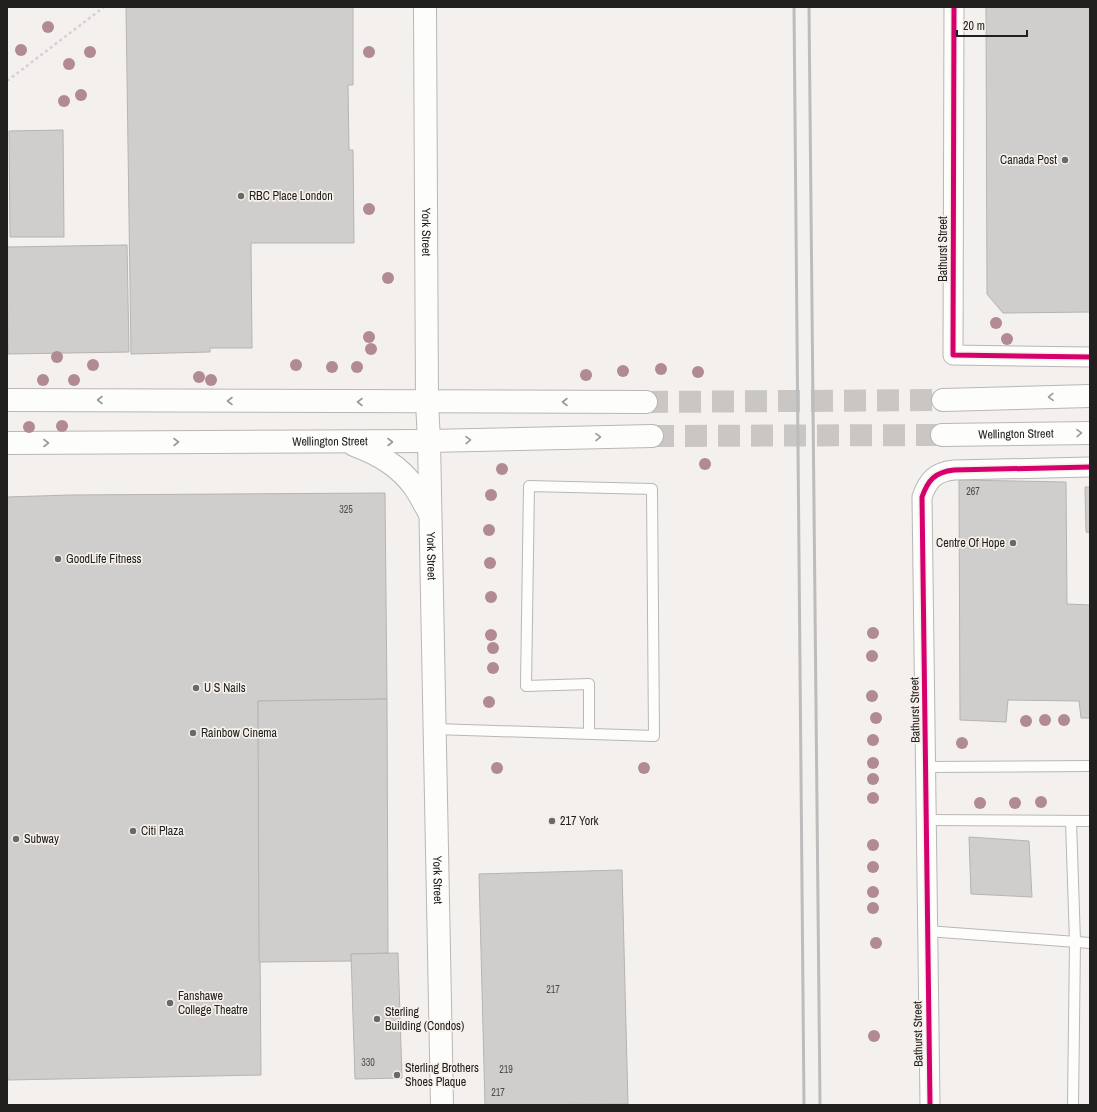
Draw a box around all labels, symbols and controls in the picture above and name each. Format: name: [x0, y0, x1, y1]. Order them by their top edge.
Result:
scale bar: [957, 12, 1027, 38]
text: 20 m: [963, 18, 985, 34]
place label: Canada Post: [1000, 152, 1057, 168]
marker: Canada Post: [1060, 155, 1070, 165]
place label: RBC Place London: [249, 188, 333, 204]
marker: RBC Place London: [236, 191, 246, 201]
street label: York Street: [418, 208, 434, 257]
street label: Bathurst Street: [935, 216, 951, 282]
one-way arrow: [1048, 393, 1054, 401]
one-way arrow: [97, 396, 103, 404]
one-way arrow: [227, 397, 233, 405]
one-way arrow: [357, 398, 363, 406]
one-way arrow: [562, 398, 568, 406]
street label: Wellington Street: [978, 425, 1054, 443]
one-way arrow: [1076, 429, 1082, 437]
street label: Wellington Street: [292, 433, 368, 450]
one-way arrow: [595, 433, 601, 441]
one-way arrow: [465, 436, 471, 444]
one-way arrow: [387, 437, 393, 446]
one-way arrow: [173, 438, 179, 446]
one-way arrow: [43, 439, 49, 447]
house number: 267: [966, 485, 980, 498]
house number: 325: [339, 503, 353, 516]
street label: York Street: [423, 531, 440, 581]
place label: Centre Of Hope: [936, 535, 1005, 551]
marker: Centre Of Hope: [1008, 538, 1018, 548]
place label: GoodLife Fitness: [66, 551, 142, 567]
marker: GoodLife Fitness: [53, 554, 63, 564]
street label: Bathurst Street: [906, 677, 924, 743]
place label: U S Nails: [204, 680, 246, 696]
marker: U S Nails: [191, 683, 201, 693]
place label: Rainbow Cinema: [201, 725, 278, 741]
marker: Rainbow Cinema: [188, 728, 198, 738]
place label: 217 York: [560, 813, 599, 829]
marker: 217 York: [547, 816, 557, 826]
place label: Citi Plaza: [141, 823, 184, 839]
marker: Citi Plaza: [128, 826, 138, 836]
place label: Subway: [24, 831, 59, 847]
marker: Subway: [11, 834, 21, 844]
street label: York Street: [429, 855, 446, 905]
house number: 217: [546, 983, 560, 996]
place label: Fanshawe College Theatre: [178, 988, 248, 1018]
marker: Fanshawe College Theatre: [165, 998, 175, 1008]
street label: Bathurst Street: [909, 1001, 927, 1067]
place label: Sterling Building (Condos): [385, 1004, 464, 1034]
marker: Sterling Building (Condos): [372, 1014, 382, 1024]
house number: 330: [361, 1056, 375, 1069]
place label: Sterling Brothers Shoes Plaque: [405, 1060, 479, 1090]
house number: 219: [499, 1063, 513, 1076]
marker: Sterling Brothers Shoes Plaque: [392, 1070, 402, 1080]
house number: 217: [491, 1086, 505, 1099]

